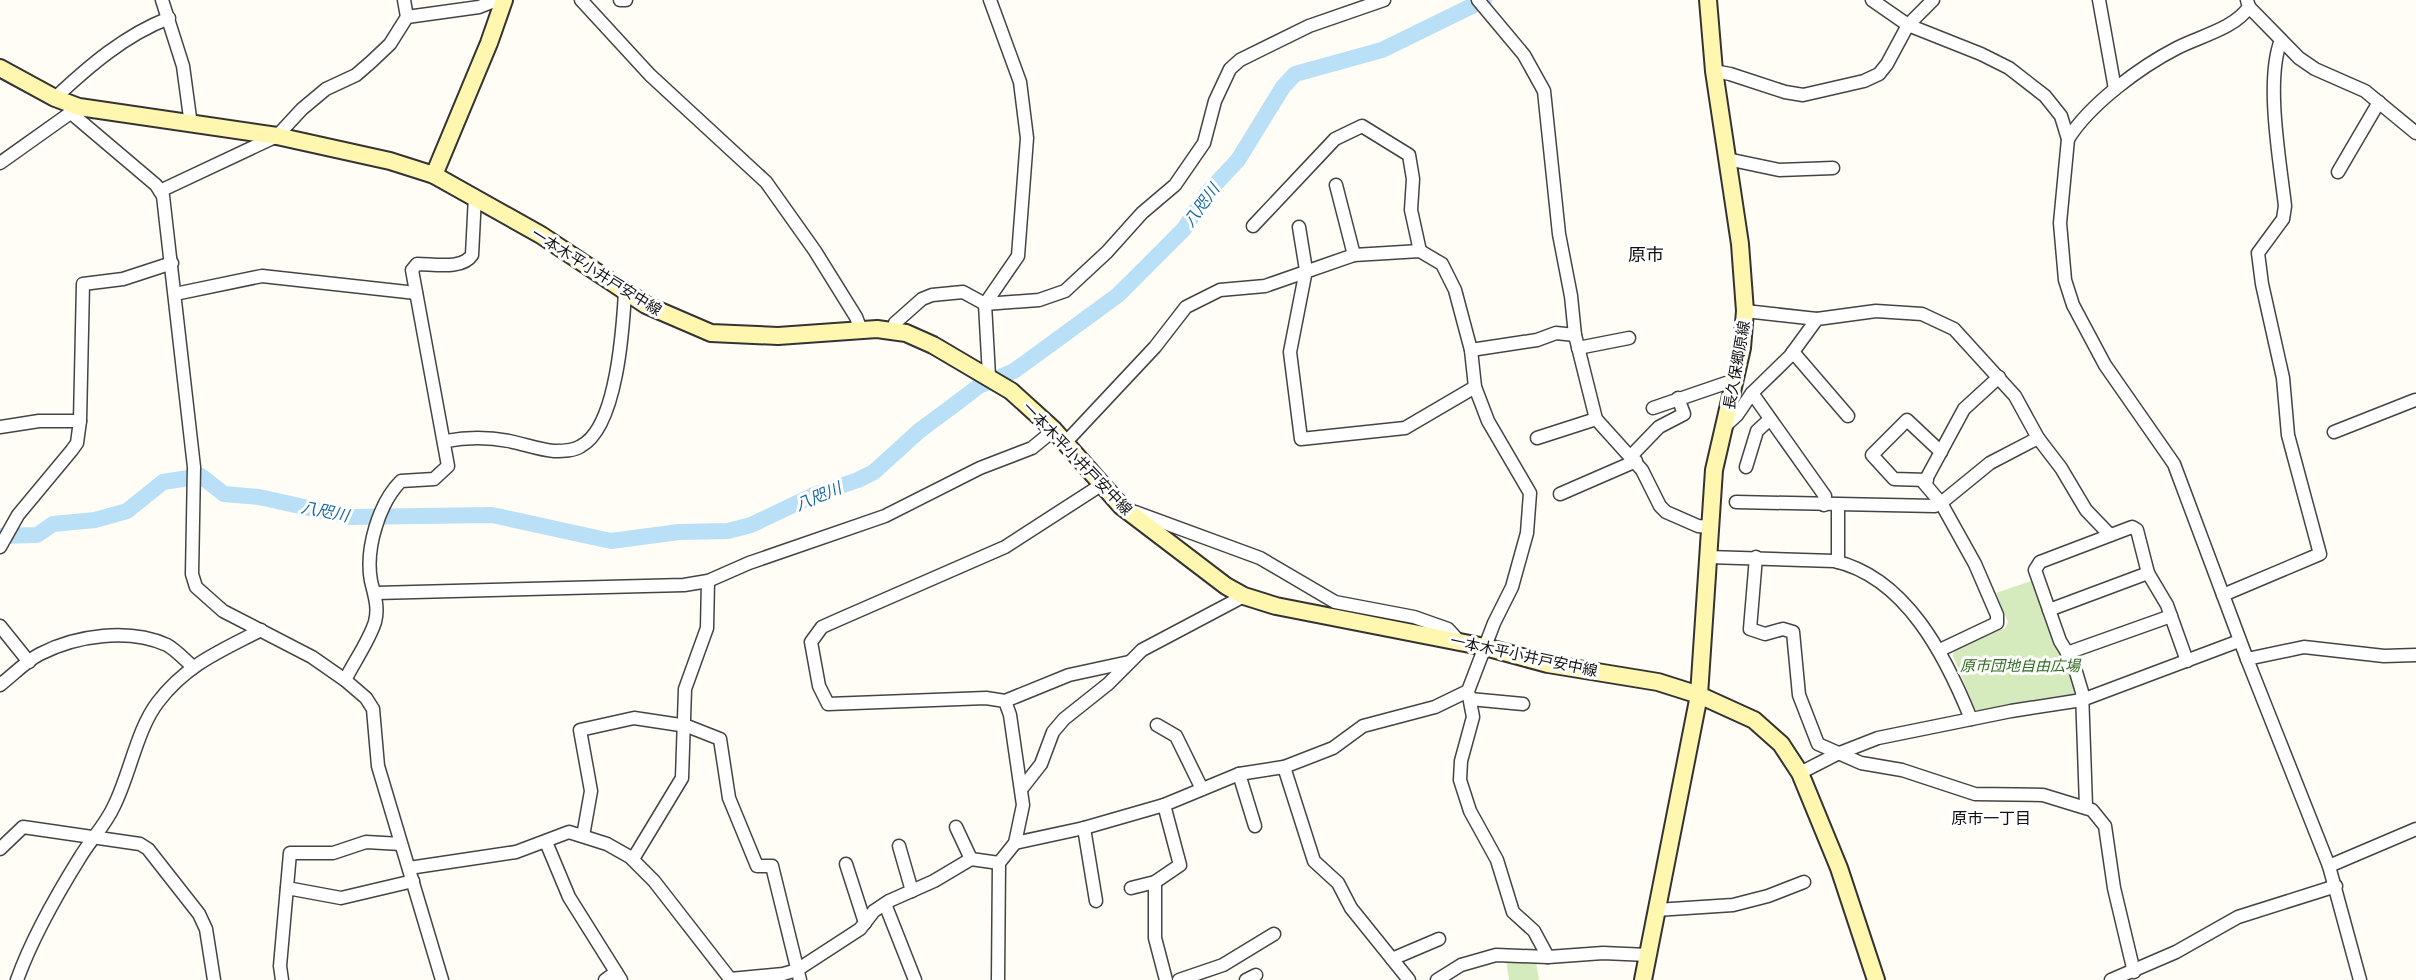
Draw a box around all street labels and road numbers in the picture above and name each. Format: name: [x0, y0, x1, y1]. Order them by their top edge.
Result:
street label: 一本木平小井戸安中線: [528, 223, 666, 319]
street label: 長久保郷原線: [1718, 319, 1754, 411]
street label: 一本木平小井戸安中線: [1019, 397, 1137, 519]
street label: 一本木平小井戸安中線: [1449, 630, 1599, 680]

